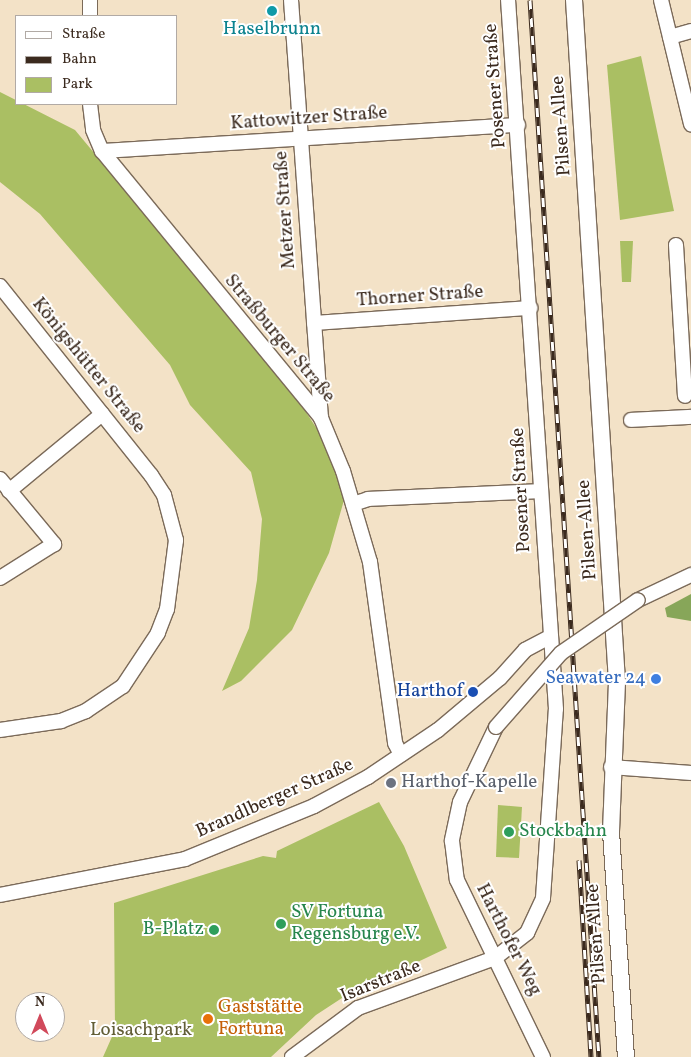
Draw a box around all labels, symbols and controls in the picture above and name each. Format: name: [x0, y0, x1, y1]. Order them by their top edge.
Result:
marker: Haselbrunn: [266, 5, 278, 17]
legend: [15, 15, 178, 105]
place label: Haselbrunn: [223, 19, 321, 41]
street label: Posener Straße: [480, 23, 512, 149]
text: Straße: [62, 24, 105, 45]
text: Bahn: [62, 49, 97, 70]
text: Park: [62, 74, 93, 95]
street label: Pilsen-Allee: [547, 75, 577, 177]
street label: Kattowitzer Straße: [230, 102, 388, 136]
street label: Metzer Straße: [271, 150, 301, 270]
street label: Straßburger Straße: [219, 270, 339, 408]
street label: Thorner Straße: [356, 281, 484, 313]
street label: Königshütter Straße: [26, 294, 150, 438]
street label: Posener Straße: [507, 427, 537, 553]
street label: Pilsen-Allee: [573, 479, 603, 581]
place label: Seawater 24: [546, 668, 646, 690]
marker: Seawater 24: [650, 673, 662, 685]
place label: Harthof: [397, 681, 463, 703]
marker: Harthof: [467, 686, 479, 698]
street label: Brandlberger Straße: [193, 754, 357, 844]
place label: Harthof-Kapelle: [401, 772, 537, 794]
marker: Harthof-Kapelle: [385, 777, 397, 789]
place label: Stockbahn: [519, 821, 607, 843]
marker: Stockbahn: [503, 826, 515, 838]
street label: Harthofer Weg: [470, 880, 546, 1000]
street label: Pilsen-Allee: [582, 883, 612, 985]
place label: SV Fortuna Regensburg e.V.: [291, 902, 420, 946]
marker: SV Fortuna Regensburg e.V.: [275, 918, 287, 930]
place label: B-Platz: [143, 919, 204, 941]
marker: B-Platz: [208, 924, 220, 936]
street label: Isarstraße: [337, 956, 425, 1008]
north arrow: [15, 992, 65, 1042]
text: N: [35, 993, 45, 1012]
place label: Gaststätte Fortuna: [218, 997, 302, 1041]
marker: Gaststätte Fortuna: [202, 1013, 214, 1025]
park label: Loisachpark: [90, 1020, 192, 1042]

